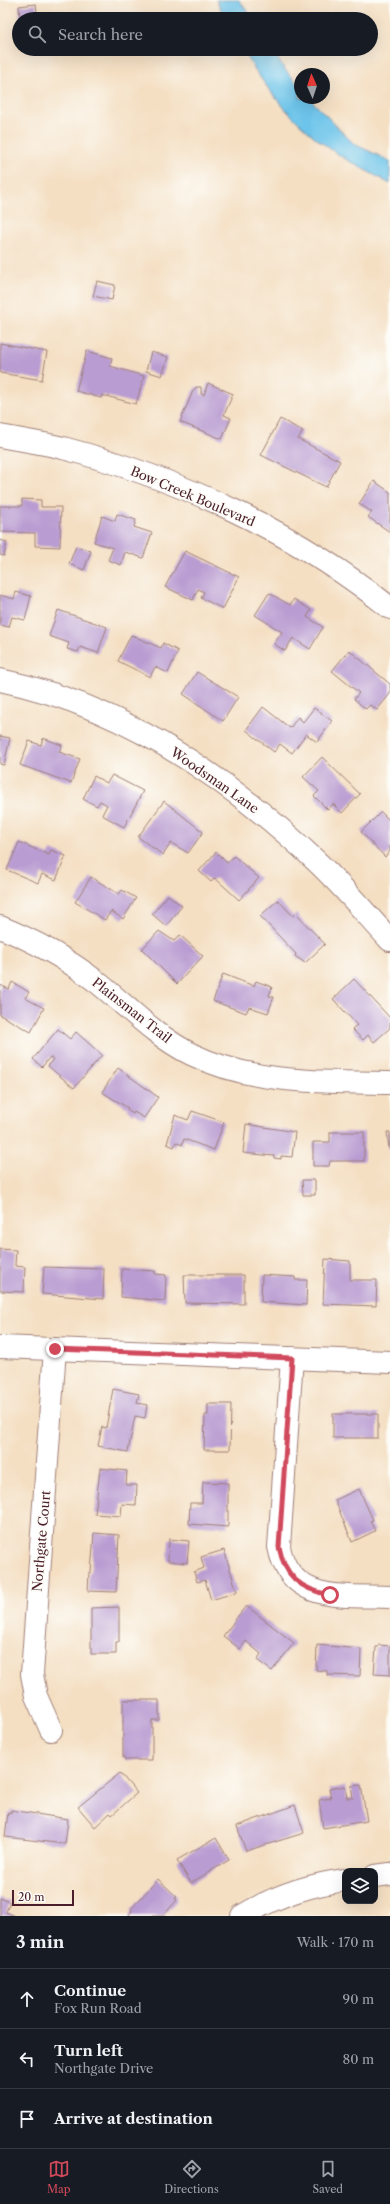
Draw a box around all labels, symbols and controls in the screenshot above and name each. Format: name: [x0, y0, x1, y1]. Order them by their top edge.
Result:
search box: [12, 12, 378, 56]
icon: search: [26, 23, 48, 45]
text: Search here: [58, 25, 143, 44]
north arrow: [294, 68, 330, 104]
street label: Bow Creek Boulevard: [128, 462, 258, 530]
street label: Woodsman Lane: [167, 743, 262, 816]
street label: Plainsman Trail: [89, 974, 175, 1046]
route end: [46, 1340, 64, 1358]
street label: Northgate Court: [29, 1489, 53, 1592]
route start: [321, 1586, 339, 1604]
map controls: [342, 1868, 378, 1904]
button: layers: [342, 1868, 378, 1904]
scale bar: [12, 1888, 74, 1907]
text: 20 m: [18, 1890, 44, 1904]
text: 3 min: [16, 1932, 65, 1952]
text: Walk · 170 m: [297, 1934, 374, 1950]
text: Continue: [54, 1981, 126, 2000]
icon: ahead: [16, 1988, 38, 2010]
text: 90 m: [343, 1991, 374, 2007]
text: Fox Run Road: [54, 2000, 142, 2016]
text: Turn left: [54, 2041, 123, 2060]
icon: left: [16, 2048, 38, 2070]
text: 80 m: [342, 2051, 374, 2067]
text: Northgate Drive: [54, 2060, 153, 2076]
icon: arrive: [16, 2108, 38, 2130]
text: Arrive at destination: [54, 2109, 213, 2128]
tab: Map: [47, 2158, 71, 2196]
tab: Directions: [164, 2158, 219, 2196]
tab: Saved: [313, 2158, 343, 2196]

